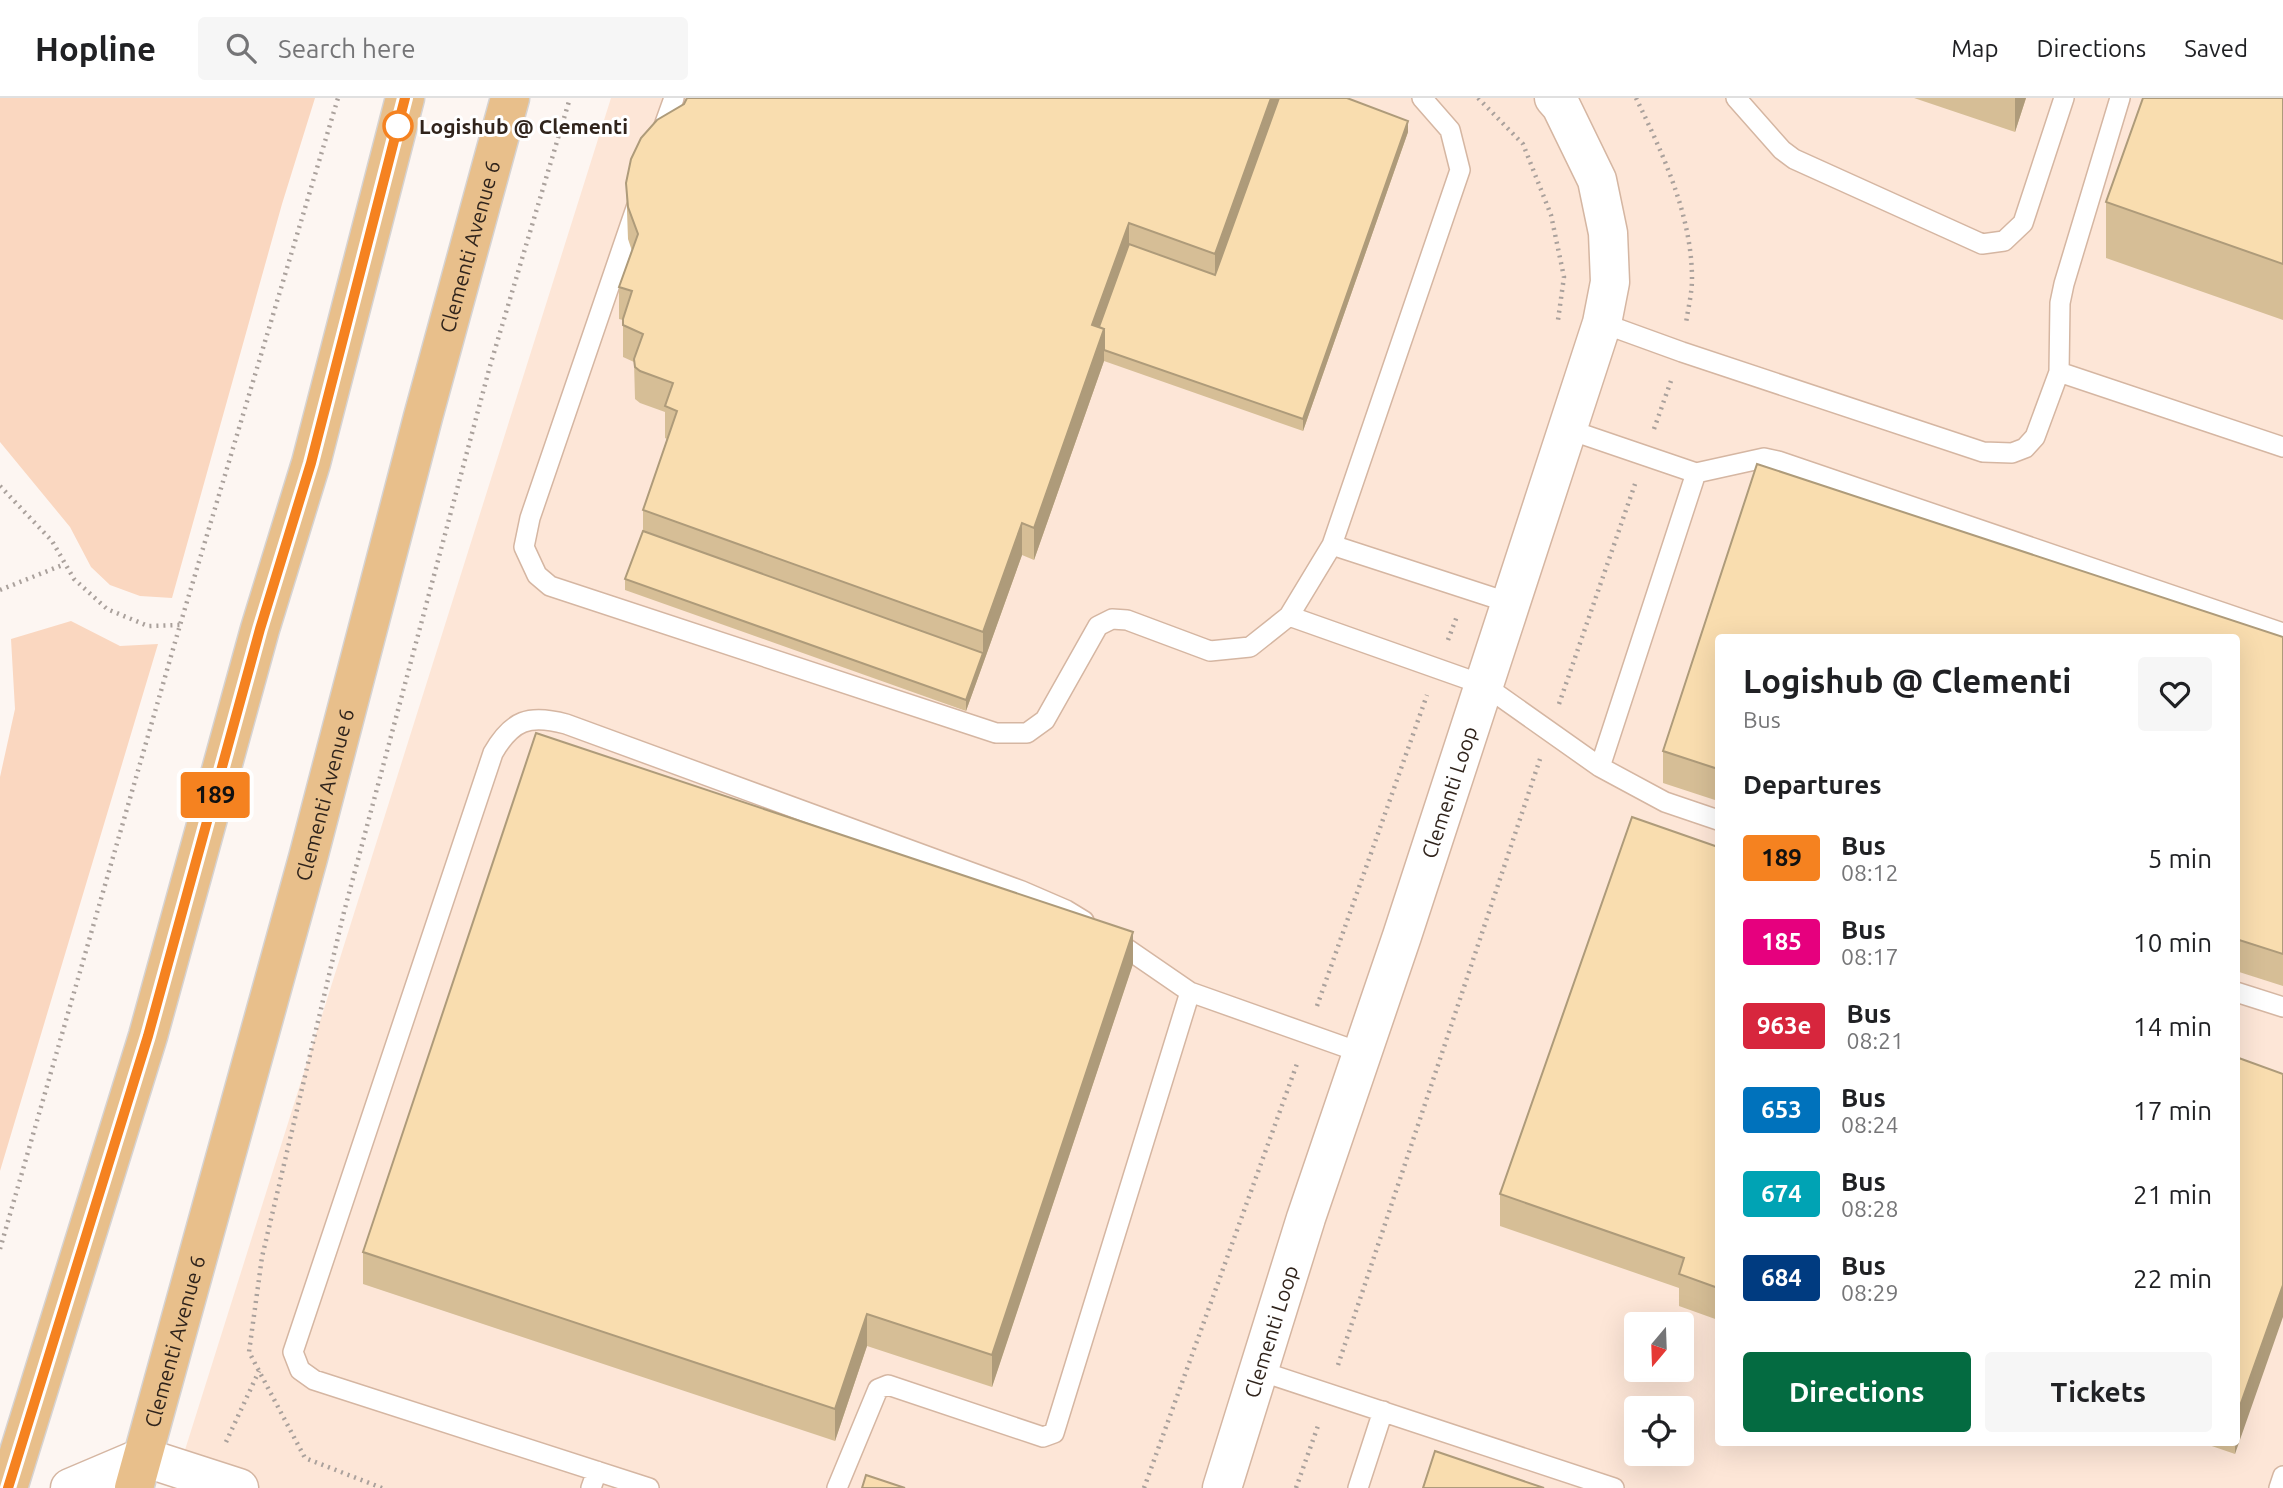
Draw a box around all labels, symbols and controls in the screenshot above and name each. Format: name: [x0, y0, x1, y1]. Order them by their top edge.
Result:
search box: [198, 17, 688, 80]
icon: search: [222, 29, 260, 67]
text: Hopline: [35, 30, 156, 67]
text: Search here: [278, 34, 415, 63]
text: Map: [1951, 35, 1998, 62]
text: Directions: [2036, 35, 2146, 62]
text: Saved: [2184, 35, 2248, 62]
marker: Logishub @ Clementi: [383, 111, 413, 141]
place label: Logishub @ Clementi: [419, 114, 628, 138]
street label: Clementi Avenue 6: [435, 158, 504, 335]
button: heart: [2138, 657, 2212, 731]
text: Logishub @ Clementi: [1743, 662, 2071, 699]
street label: Clementi Avenue 6: [290, 706, 358, 884]
text: Bus: [1743, 707, 1781, 732]
street label: Clementi Loop: [1416, 723, 1482, 861]
text: Departures: [1743, 770, 1881, 799]
line badge: 189: [175, 772, 255, 818]
text: 189: [195, 781, 235, 808]
text: Bus: [1841, 831, 1886, 860]
text: 189: [1761, 844, 1802, 871]
text: 5 min: [2148, 844, 2212, 873]
text: 08:12: [1841, 860, 1899, 885]
text: Bus: [1841, 915, 1886, 944]
text: 185: [1761, 928, 1802, 955]
text: 10 min: [2133, 928, 2212, 957]
text: 08:17: [1841, 944, 1899, 969]
text: Bus: [1846, 999, 1891, 1028]
text: 963e: [1757, 1012, 1811, 1039]
text: 14 min: [2133, 1012, 2212, 1041]
text: 08:21: [1846, 1028, 1904, 1053]
text: Bus: [1841, 1083, 1886, 1112]
text: 653: [1761, 1096, 1802, 1123]
text: 17 min: [2133, 1096, 2212, 1125]
text: 08:24: [1841, 1112, 1899, 1137]
text: Bus: [1841, 1167, 1886, 1196]
text: 674: [1761, 1180, 1802, 1207]
text: 21 min: [2133, 1180, 2212, 1209]
text: 08:28: [1841, 1196, 1899, 1221]
text: Bus: [1841, 1251, 1886, 1280]
street label: Clementi Avenue 6: [139, 1253, 210, 1430]
street label: Clementi Loop: [1239, 1262, 1303, 1401]
text: 684: [1761, 1264, 1802, 1291]
text: 22 min: [2133, 1264, 2212, 1293]
text: 08:29: [1841, 1280, 1899, 1305]
north arrow: [1624, 1312, 1694, 1382]
map controls: [1624, 1312, 1694, 1466]
button: Directions: [1743, 1352, 1971, 1432]
button: Tickets: [1985, 1352, 2212, 1432]
button: locate: [1624, 1396, 1694, 1466]

